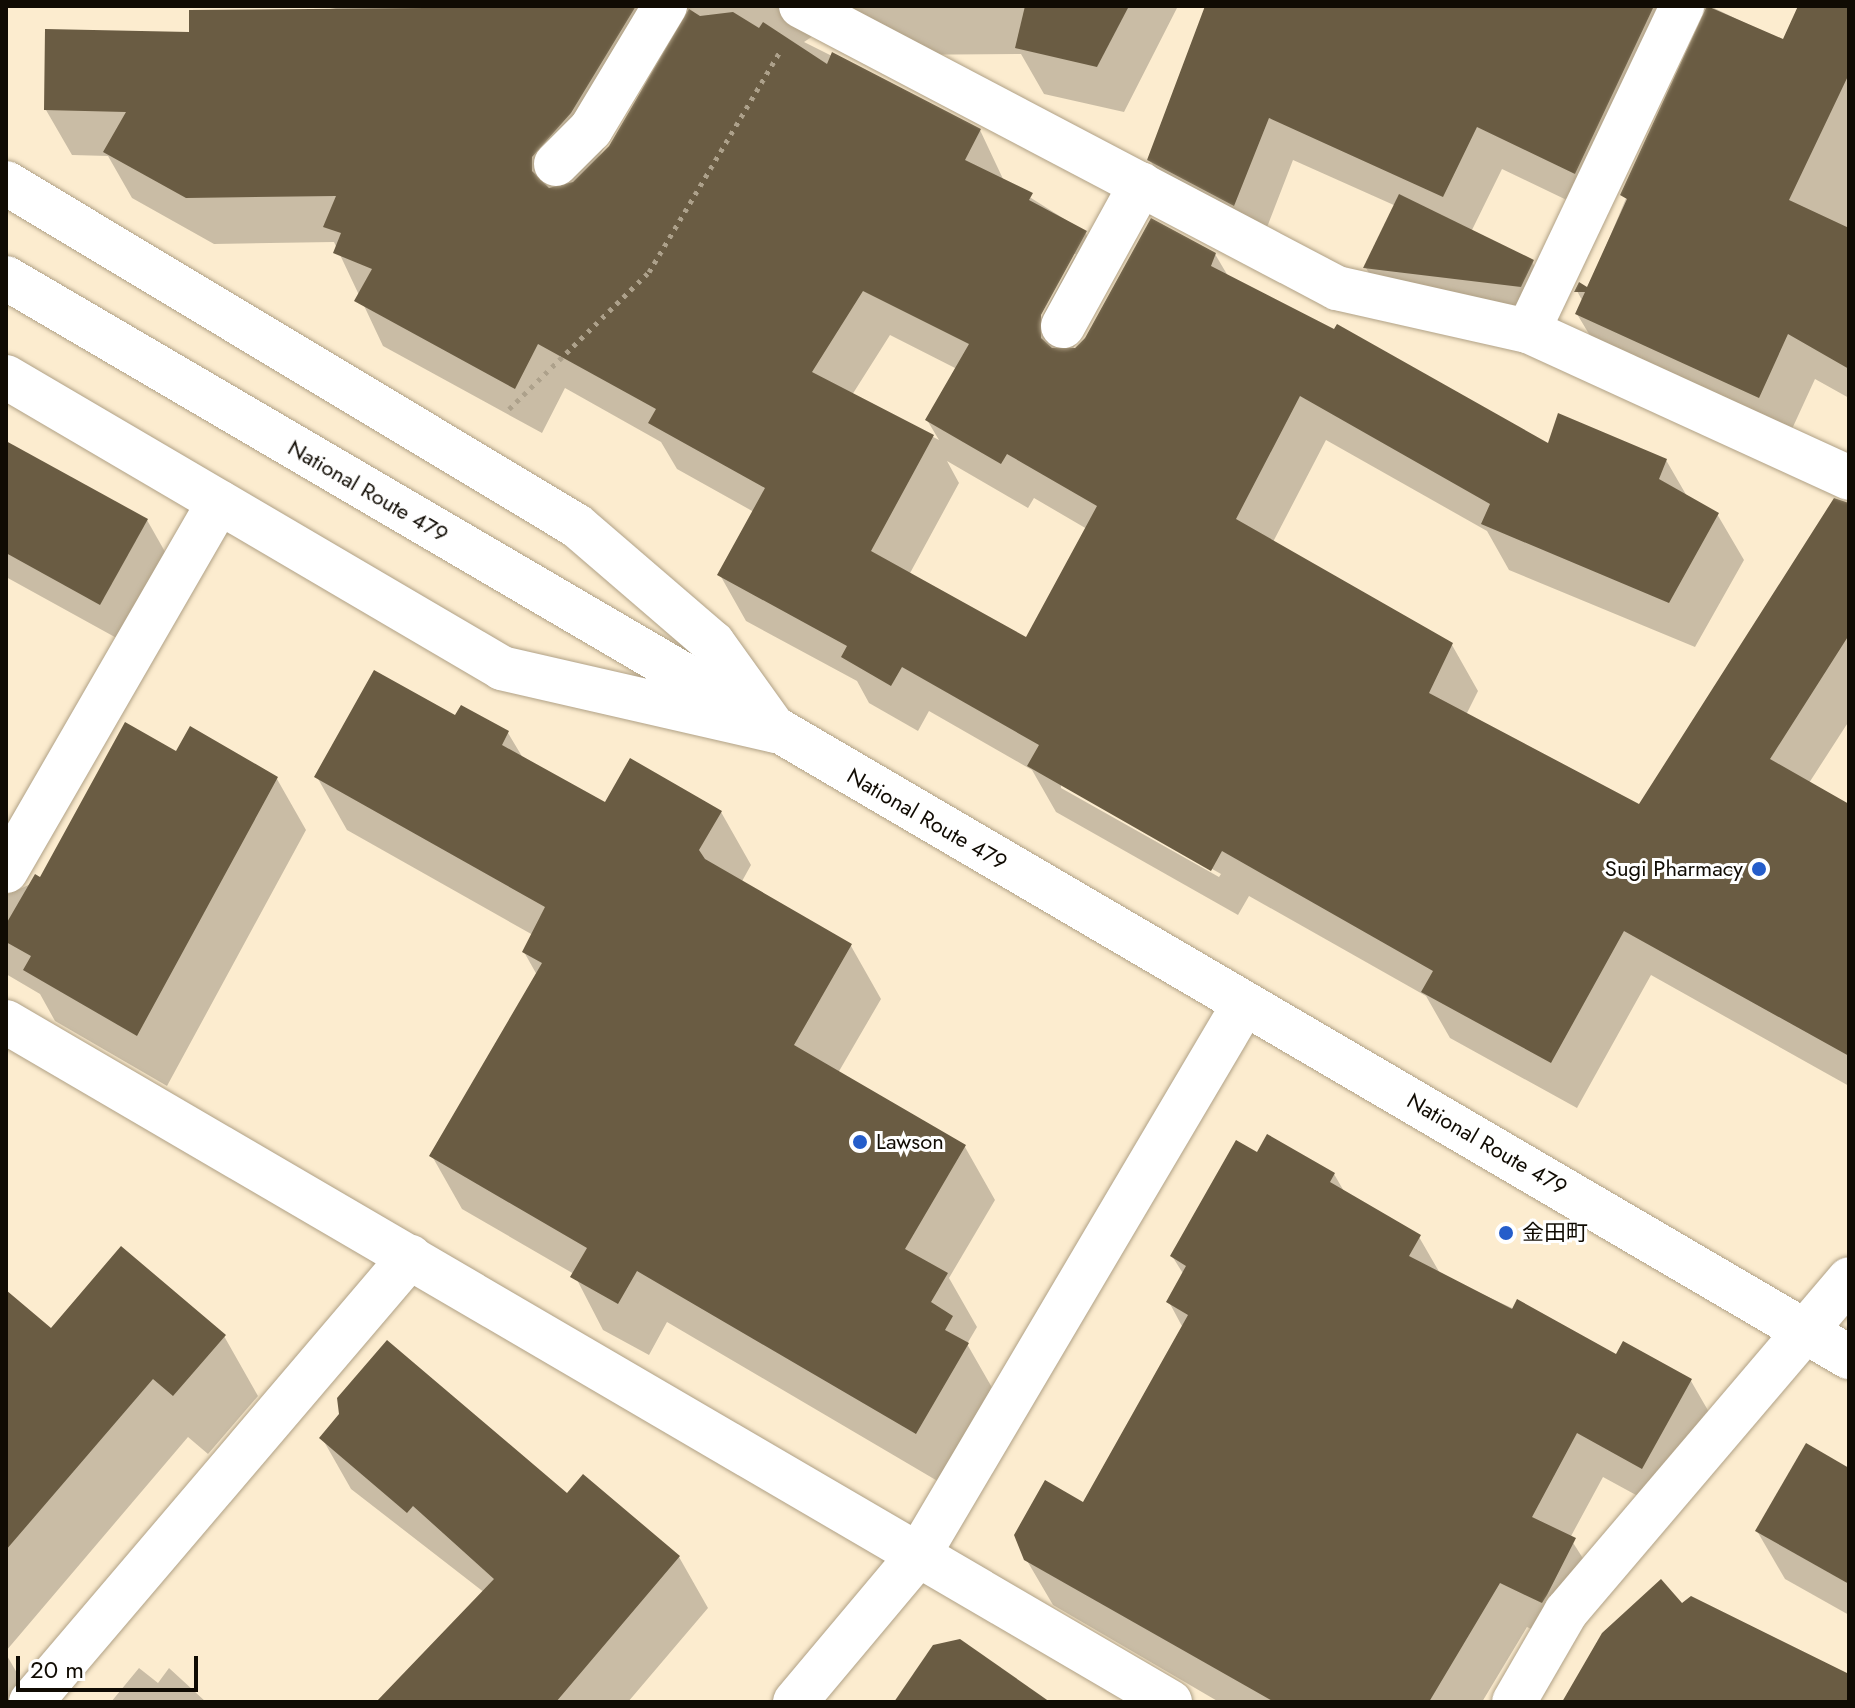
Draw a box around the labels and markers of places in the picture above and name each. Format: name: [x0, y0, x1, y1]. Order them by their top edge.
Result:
place label: Sugi Pharmacy: [1605, 856, 1743, 882]
marker: Sugi Pharmacy: [1750, 860, 1768, 878]
place label: Lawson: [876, 1129, 944, 1155]
marker: Lawson: [851, 1133, 869, 1151]
place label: 金田町: [1522, 1220, 1588, 1246]
marker: 金田町: [1497, 1224, 1515, 1242]

